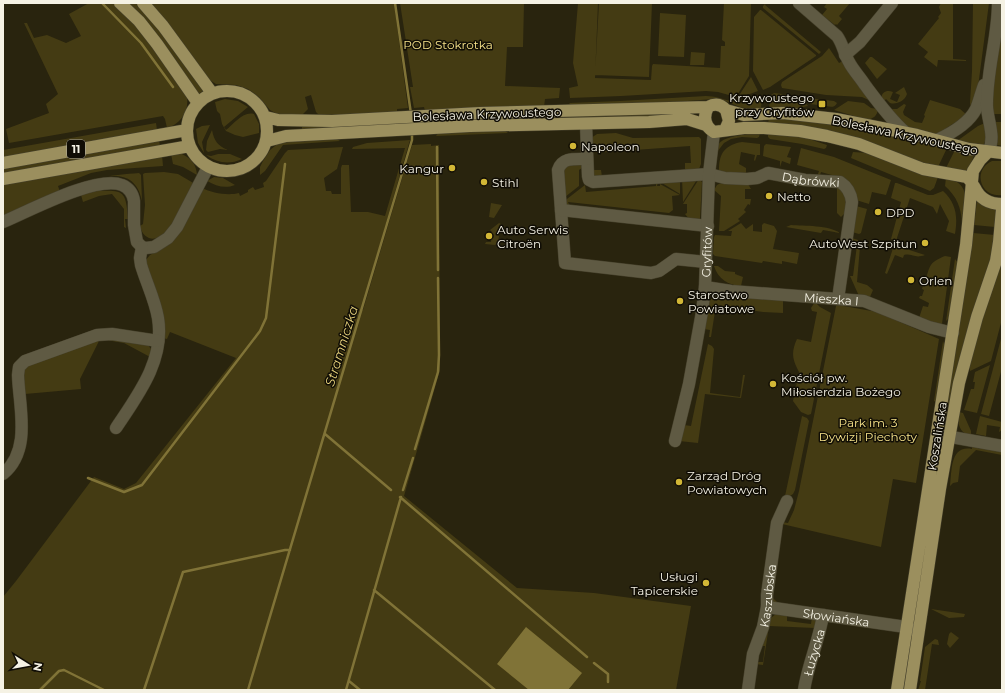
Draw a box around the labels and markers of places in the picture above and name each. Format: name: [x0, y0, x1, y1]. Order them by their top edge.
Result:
place label: Krzywoustego przy Gryfitów: [729, 90, 814, 119]
marker: Krzywoustego przy Gryfitów: [817, 99, 827, 109]
place label: Napoleon: [581, 139, 640, 154]
marker: Napoleon: [568, 141, 578, 151]
place label: Kangur: [399, 161, 444, 176]
marker: Kangur: [447, 163, 457, 173]
place label: Stihl: [492, 175, 519, 190]
marker: Stihl: [479, 177, 489, 187]
place label: Netto: [777, 189, 811, 204]
marker: Netto: [764, 191, 774, 201]
place label: DPD: [886, 205, 914, 220]
marker: DPD: [873, 207, 883, 217]
place label: Auto Serwis Citroën: [497, 222, 568, 251]
marker: Auto Serwis Citroën: [484, 231, 494, 241]
place label: AutoWest Szpitun: [809, 236, 917, 251]
marker: AutoWest Szpitun: [920, 238, 930, 248]
place label: Orlen: [919, 273, 952, 288]
marker: Orlen: [906, 275, 916, 285]
place label: Starostwo Powiatowe: [688, 287, 754, 316]
marker: Starostwo Powiatowe: [675, 296, 685, 306]
place label: Kościół pw. Miłosierdzia Bożego: [781, 370, 901, 399]
marker: Kościół pw. Miłosierdzia Bożego: [768, 379, 778, 389]
place label: Zarząd Dróg Powiatowych: [687, 468, 767, 497]
marker: Zarząd Dróg Powiatowych: [674, 477, 684, 487]
place label: Usługi Tapicerskie: [631, 569, 698, 598]
marker: Usługi Tapicerskie: [701, 578, 711, 588]

